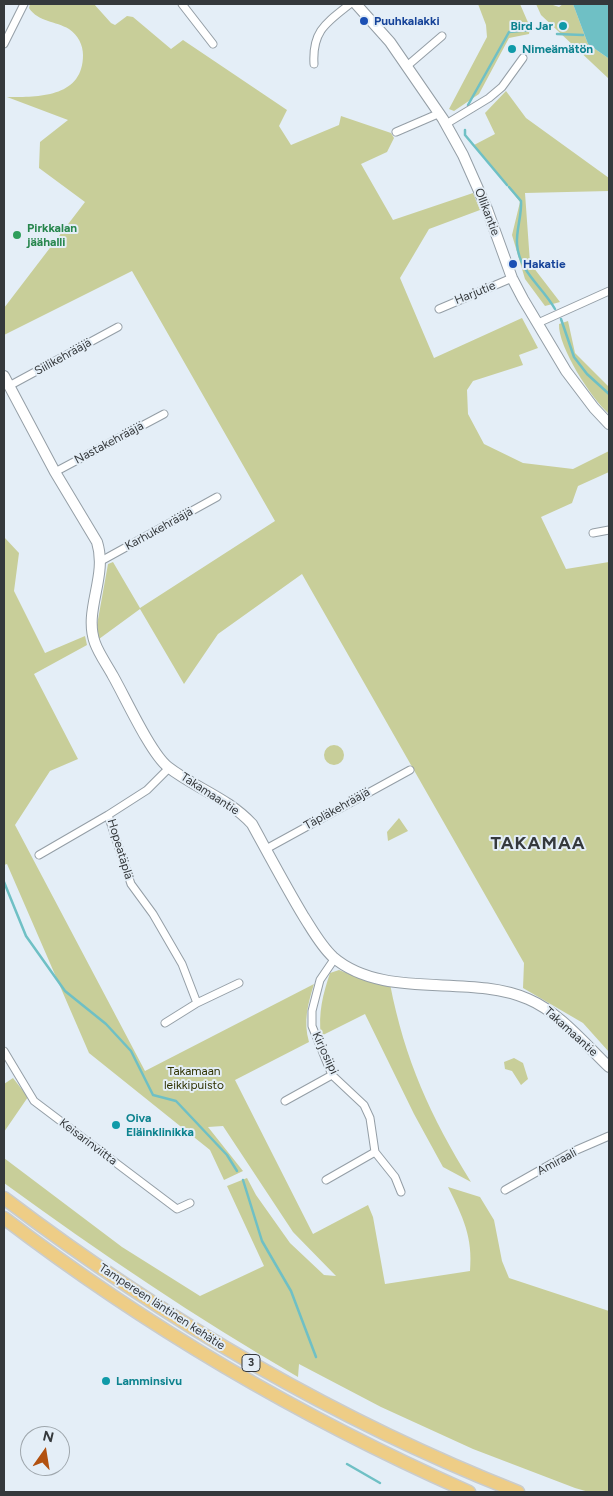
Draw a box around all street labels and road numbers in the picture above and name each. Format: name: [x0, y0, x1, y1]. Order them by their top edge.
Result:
street label: Ollikantie: [471, 186, 503, 238]
street label: Harjutie: [452, 278, 498, 308]
street label: Siilikehrääjä: [32, 335, 94, 379]
street label: Nastakehrääjä: [72, 419, 146, 467]
street label: Karhukehrääjä: [123, 504, 195, 554]
street label: Takamaantie: [178, 770, 242, 818]
street label: Täpläkehrääjä: [302, 785, 372, 833]
street label: Hopeatäplä: [104, 817, 136, 881]
street label: Takamaantie: [541, 1004, 601, 1060]
street label: Kirjosiipi: [309, 1029, 341, 1077]
street label: Keisarinviitta: [56, 1116, 120, 1168]
street label: Amiraali: [535, 1146, 579, 1178]
street label: Tampereen läntinen kehätie: [96, 1261, 228, 1353]
road number: 3: [242, 1355, 260, 1372]

